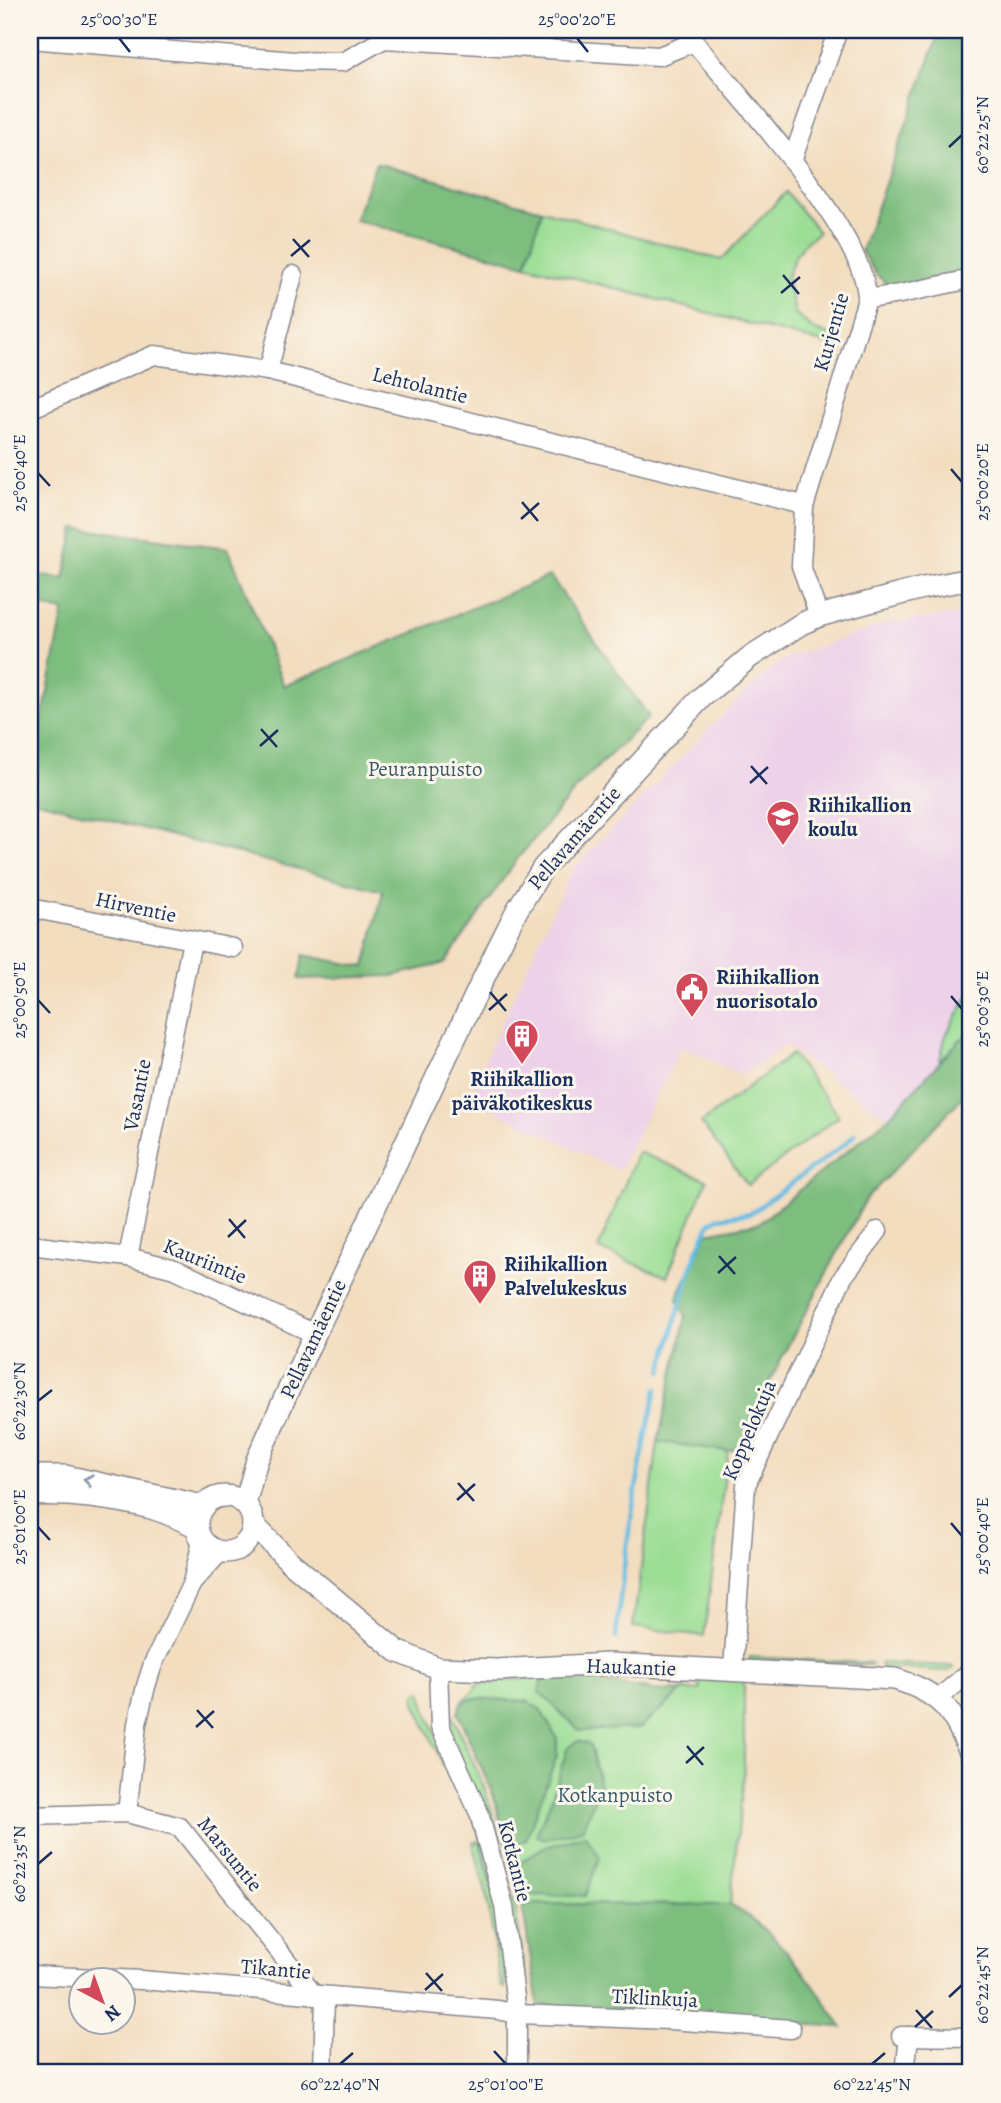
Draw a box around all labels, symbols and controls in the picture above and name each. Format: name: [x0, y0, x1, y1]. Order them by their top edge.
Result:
text: 25°00'30"E: [80, 7, 158, 31]
text: 25°00'20"E: [538, 7, 616, 31]
text: 60°22'25"N: [970, 96, 994, 174]
street label: Kurjentie: [806, 289, 856, 375]
street label: Lehtolantie: [369, 360, 471, 410]
text: 25°00'40"E: [7, 434, 31, 512]
text: 25°00'20"E: [970, 443, 994, 521]
park label: Peuranpuisto: [368, 755, 482, 783]
street label: Pellavamäentie: [521, 780, 627, 896]
place label: Riihikallion koulu: [808, 791, 912, 843]
school or university icon: Riihikallion koulu: [764, 798, 802, 847]
street label: Hirventie: [93, 885, 179, 929]
text: 25°00'50"E: [7, 961, 31, 1039]
place label: Riihikallion nuorisotalo: [716, 963, 820, 1015]
public building icon: Riihikallion nuorisotalo: [673, 970, 711, 1019]
text: 25°00'30"E: [970, 970, 994, 1048]
building icon: Riihikallion päiväkotikeskus: [503, 1017, 541, 1066]
street label: Vasantie: [116, 1057, 158, 1134]
place label: Riihikallion päiväkotikeskus: [451, 1065, 593, 1117]
street label: Kauriintie: [159, 1232, 251, 1290]
place label: Riihikallion Palvelukeskus: [504, 1250, 627, 1302]
building icon: Riihikallion Palvelukeskus: [461, 1257, 499, 1306]
street label: Pellavamäentie: [273, 1275, 353, 1403]
text: 60°22'30"N: [7, 1361, 31, 1441]
street label: Koppelokuja: [715, 1375, 783, 1485]
one-way arrow: [82, 1474, 94, 1489]
text: 25°01'00"E: [7, 1489, 31, 1565]
text: 25°00'40"E: [970, 1497, 994, 1575]
street label: Haukantie: [585, 1651, 677, 1683]
park label: Kotkanpuisto: [557, 1781, 673, 1809]
street label: Marsuntie: [191, 1811, 269, 1897]
street label: Kotkantie: [491, 1817, 539, 1905]
text: 60°22'35"N: [7, 1825, 31, 1903]
text: 60°22'45"N: [970, 1946, 994, 2024]
street label: Tikantie: [240, 1952, 312, 1986]
north arrow: [66, 1966, 136, 2036]
street label: Tiklinkuja: [611, 1982, 699, 2014]
text: N: [99, 1999, 126, 2028]
text: 60°22'40"N: [300, 2072, 380, 2096]
text: 25°01'00"E: [468, 2072, 544, 2096]
text: 60°22'45"N: [833, 2072, 911, 2096]

